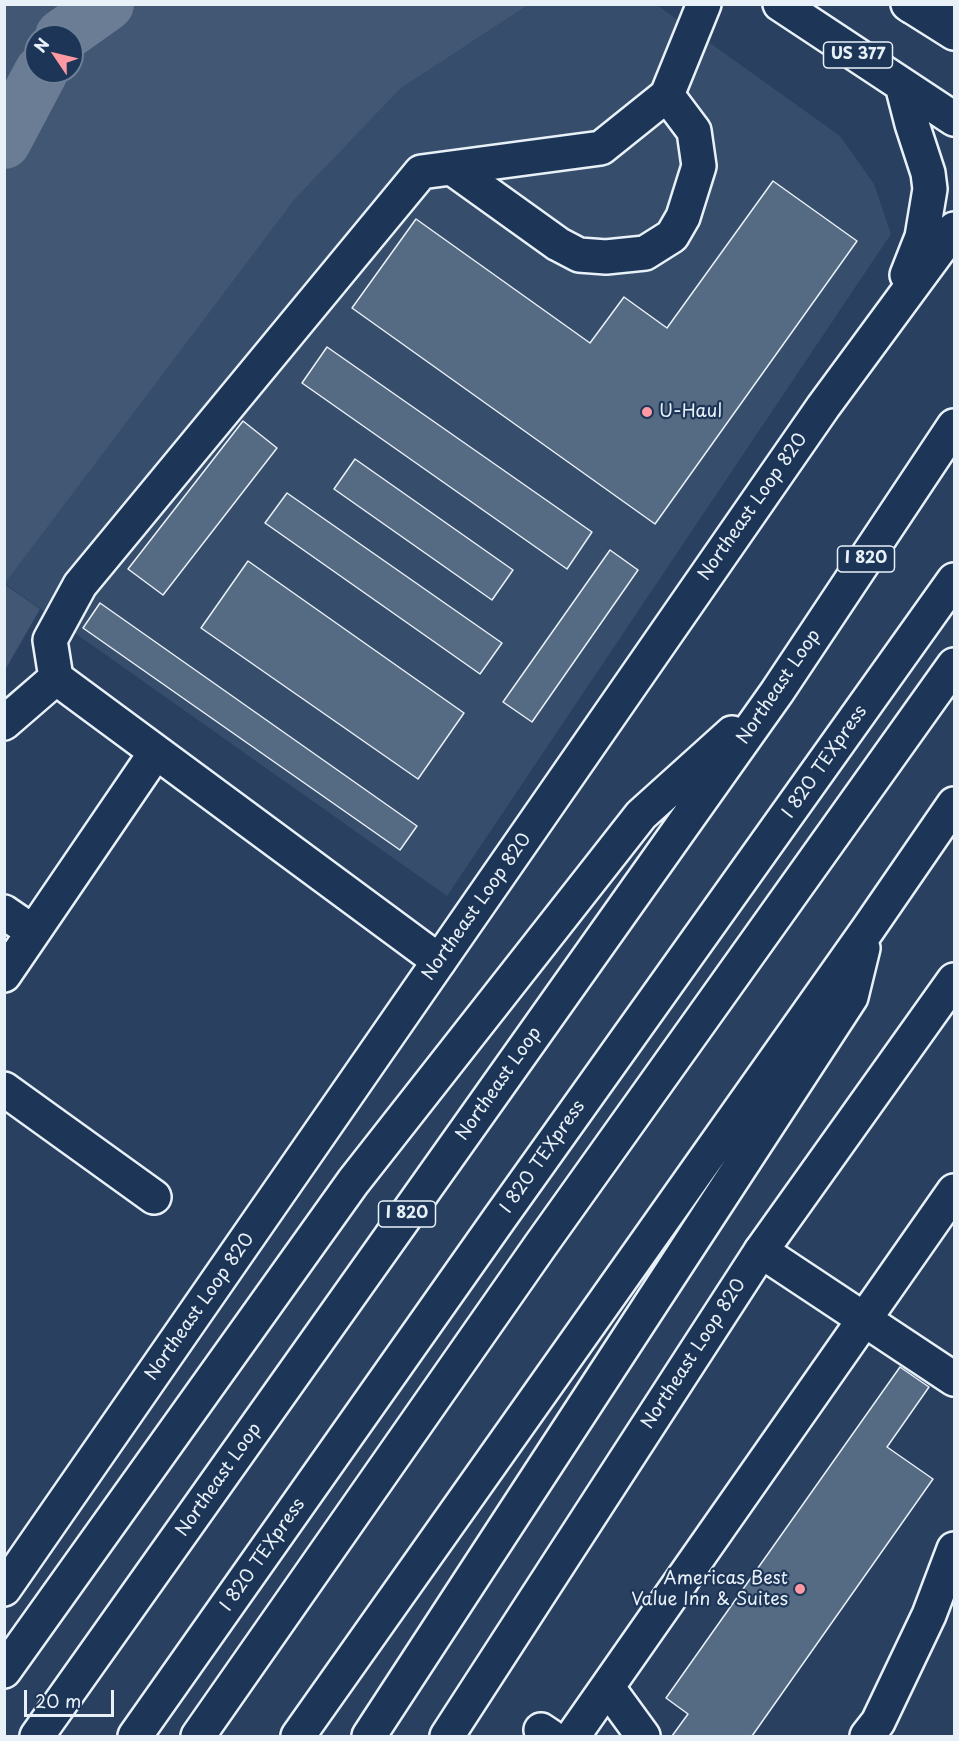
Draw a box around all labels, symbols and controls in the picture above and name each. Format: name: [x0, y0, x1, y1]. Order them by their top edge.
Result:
north arrow: [24, 24, 84, 84]
text: N: [27, 33, 54, 57]
road number: US 377: [824, 42, 892, 68]
place label: U-Haul: [659, 401, 722, 423]
marker: U-Haul: [640, 405, 654, 419]
street label: Northeast Loop 820: [694, 429, 812, 585]
road number: I 820: [838, 546, 894, 572]
street label: Northeast Loop: [733, 626, 825, 748]
street label: I 820 TEXpress: [778, 701, 872, 823]
street label: Northeast Loop 820: [418, 829, 536, 985]
street label: Northeast Loop: [452, 1023, 546, 1145]
street label: I 820 TEXpress: [496, 1096, 590, 1218]
road number: I 820: [378, 1201, 436, 1227]
street label: Northeast Loop 820: [141, 1229, 259, 1385]
street label: Northeast Loop 820: [637, 1275, 751, 1433]
street label: Northeast Loop: [172, 1419, 266, 1541]
street label: I 820 TEXpress: [216, 1494, 310, 1616]
place label: Americas Best Value Inn & Suites: [631, 1568, 788, 1610]
marker: Americas Best Value Inn & Suites: [793, 1582, 807, 1596]
scale bar: [27, 1678, 117, 1716]
text: 20 m: [35, 1687, 81, 1714]

